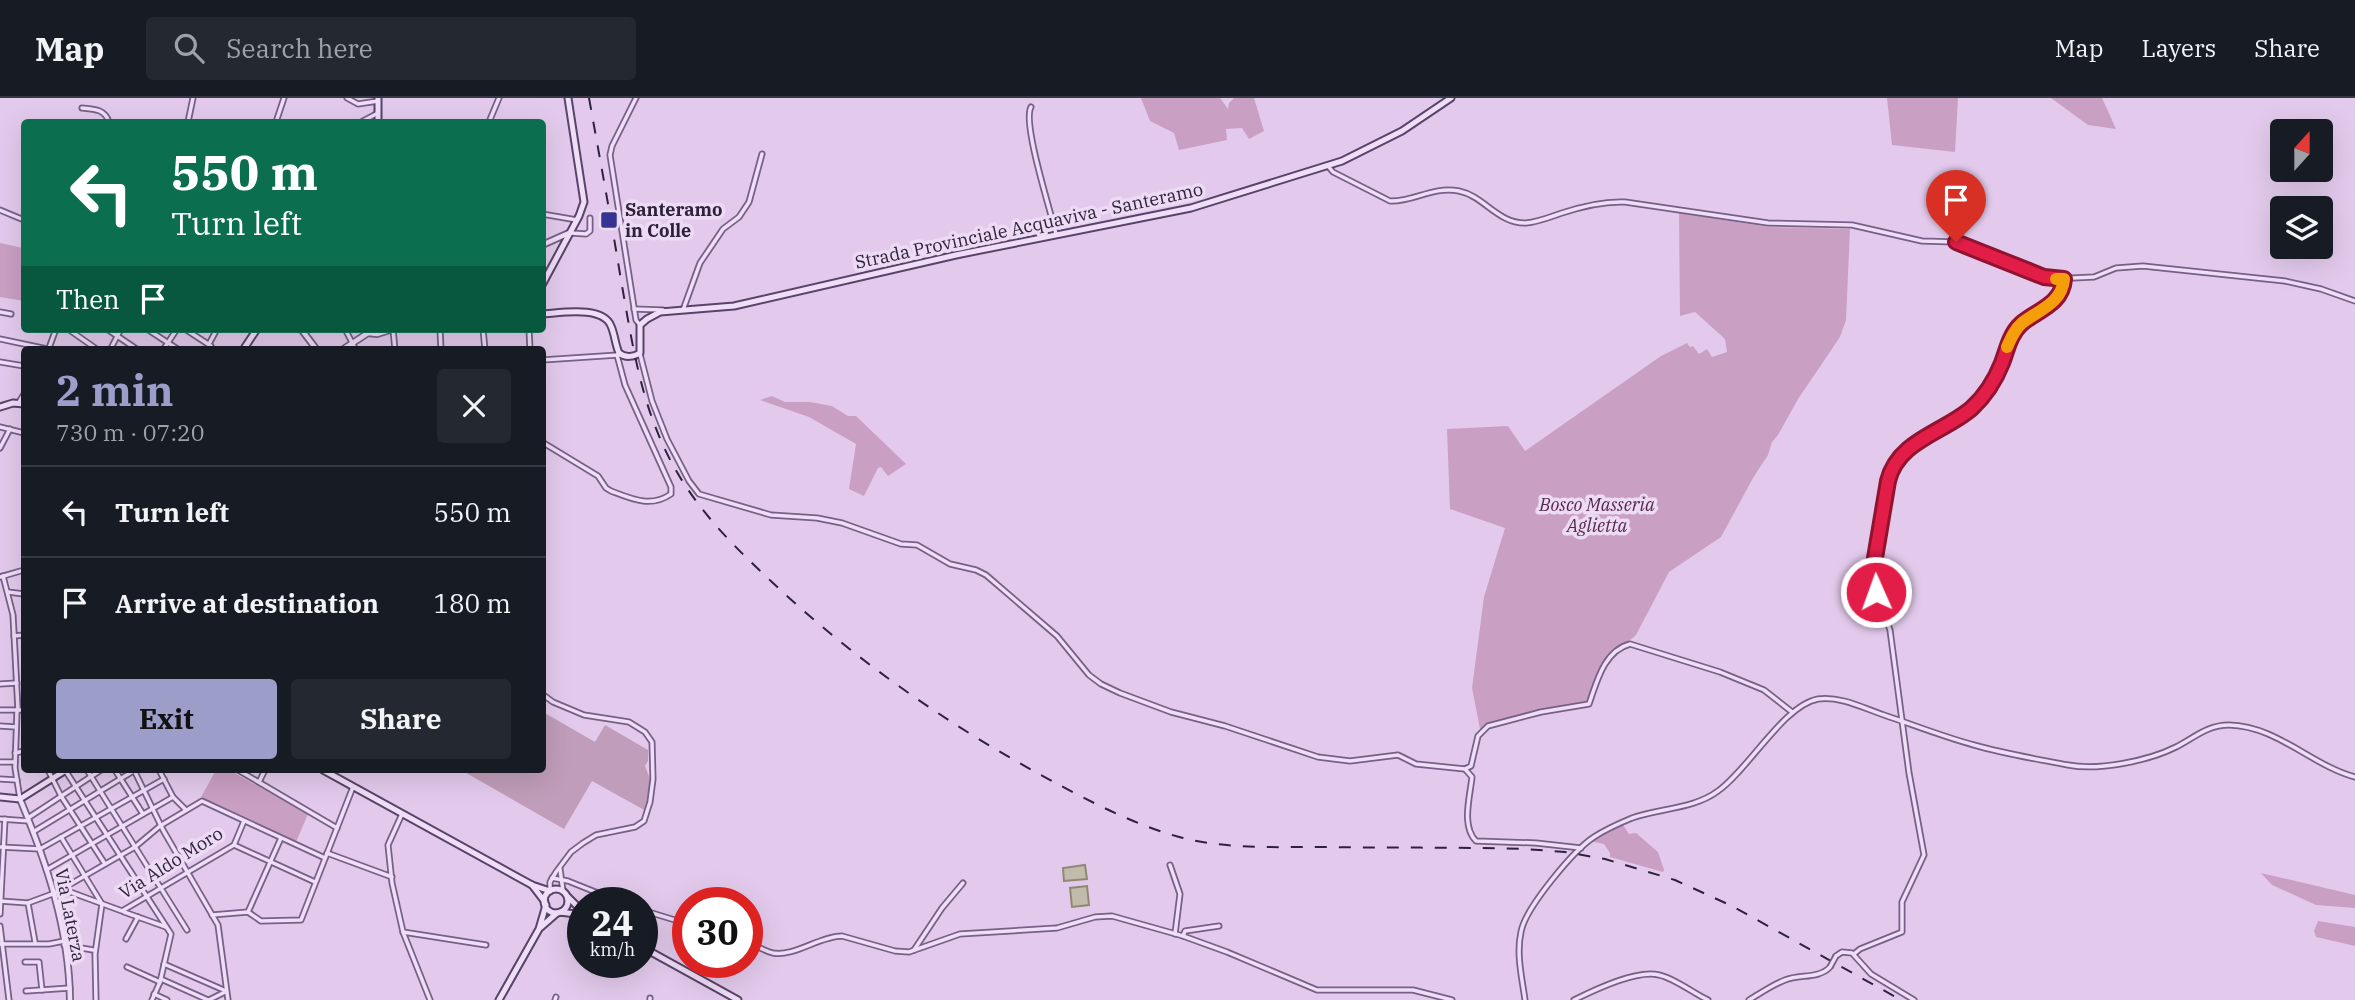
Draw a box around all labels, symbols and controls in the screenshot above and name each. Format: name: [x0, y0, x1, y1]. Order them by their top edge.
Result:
search box: [146, 17, 636, 80]
text: Map: [35, 27, 104, 70]
icon: search: [170, 29, 208, 67]
text: Search here: [226, 31, 373, 65]
text: Map: [2055, 32, 2103, 64]
text: Layers: [2141, 32, 2216, 64]
text: Share: [2254, 32, 2320, 64]
north arrow: [2270, 119, 2333, 182]
map controls: [2270, 119, 2333, 259]
text: 550 m: [171, 140, 318, 203]
icon: left: [56, 147, 147, 238]
pin: [1926, 170, 1986, 242]
street label: Strada Provinciale Acquaviva - Santeramo: [853, 177, 1205, 274]
icon: arrive: [1937, 181, 1975, 219]
button: layers: [2270, 196, 2333, 259]
place label: Santeramo in Colle: [625, 198, 723, 242]
text: Turn left: [171, 202, 302, 244]
marker: Santeramo in Colle: [599, 210, 619, 230]
icon: arrive: [134, 280, 172, 318]
text: Then: [56, 282, 120, 316]
text: 2 min: [56, 363, 174, 418]
button: close: [437, 369, 511, 443]
text: 730 m · 07:20: [56, 417, 205, 447]
icon: left: [56, 493, 94, 531]
park label: Bosco Masseria Aglietta: [1538, 493, 1655, 537]
text: Turn left: [115, 495, 229, 529]
text: 550 m: [433, 495, 511, 529]
position arrow: [1839, 555, 1913, 629]
icon: arrive: [56, 584, 94, 622]
text: Arrive at destination: [115, 586, 379, 620]
text: 180 m: [433, 586, 511, 620]
button: Exit: [56, 679, 277, 759]
button: Share: [291, 679, 511, 759]
street label: Via Aldo Moro: [115, 822, 227, 904]
street label: Via Laterza: [50, 866, 91, 964]
speed limit sign: 30: [672, 887, 763, 978]
text: 24: [591, 900, 634, 946]
text: km/h: [590, 938, 635, 961]

